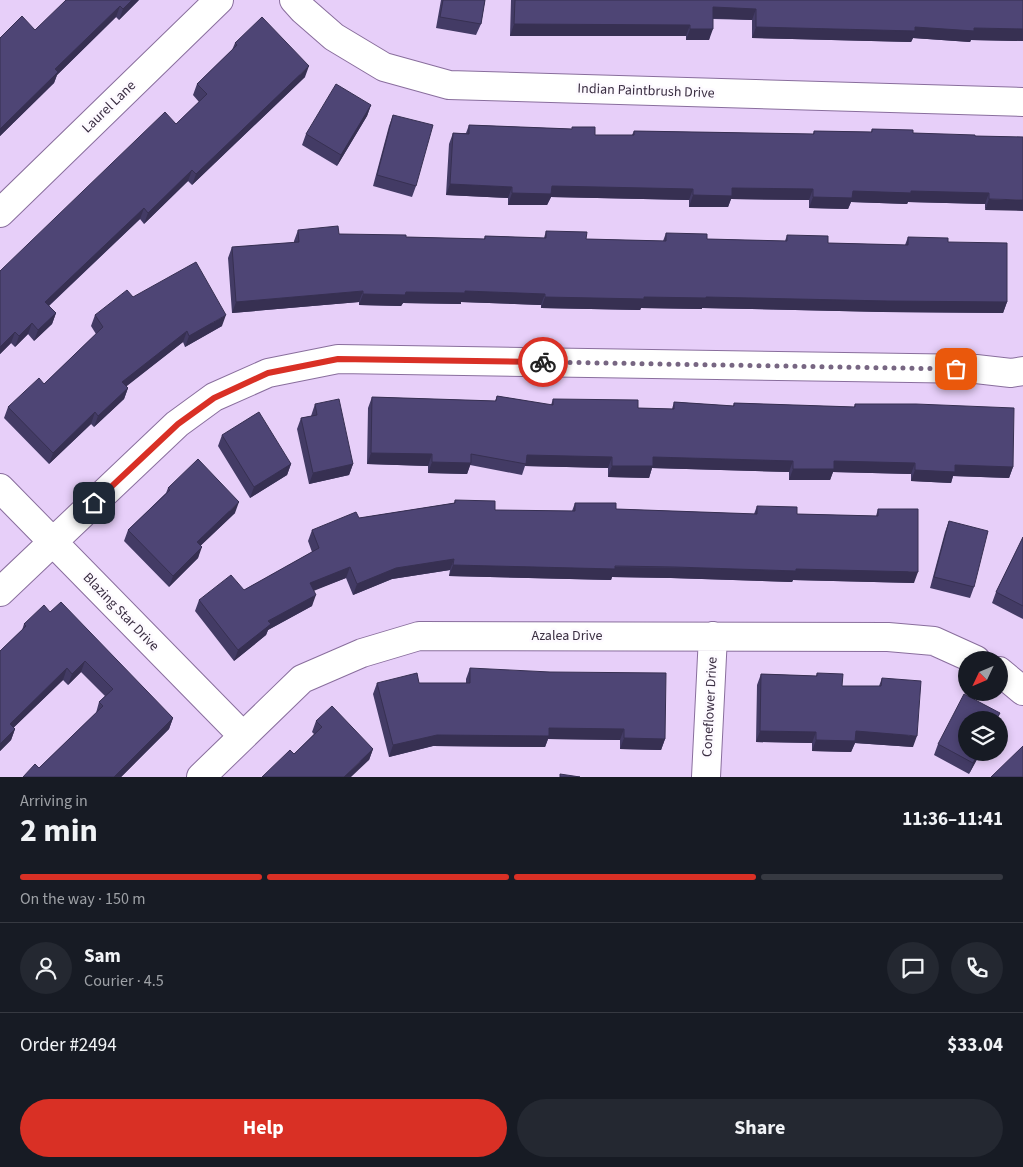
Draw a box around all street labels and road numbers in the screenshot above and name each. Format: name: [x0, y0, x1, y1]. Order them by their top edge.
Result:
street label: Laurel Lane: [78, 76, 140, 138]
street label: Indian Paintbrush Drive: [577, 79, 715, 103]
street label: Blazing Star Drive: [78, 568, 164, 656]
street label: Azalea Drive: [532, 626, 602, 646]
street label: Coneflower Drive: [697, 656, 723, 758]

